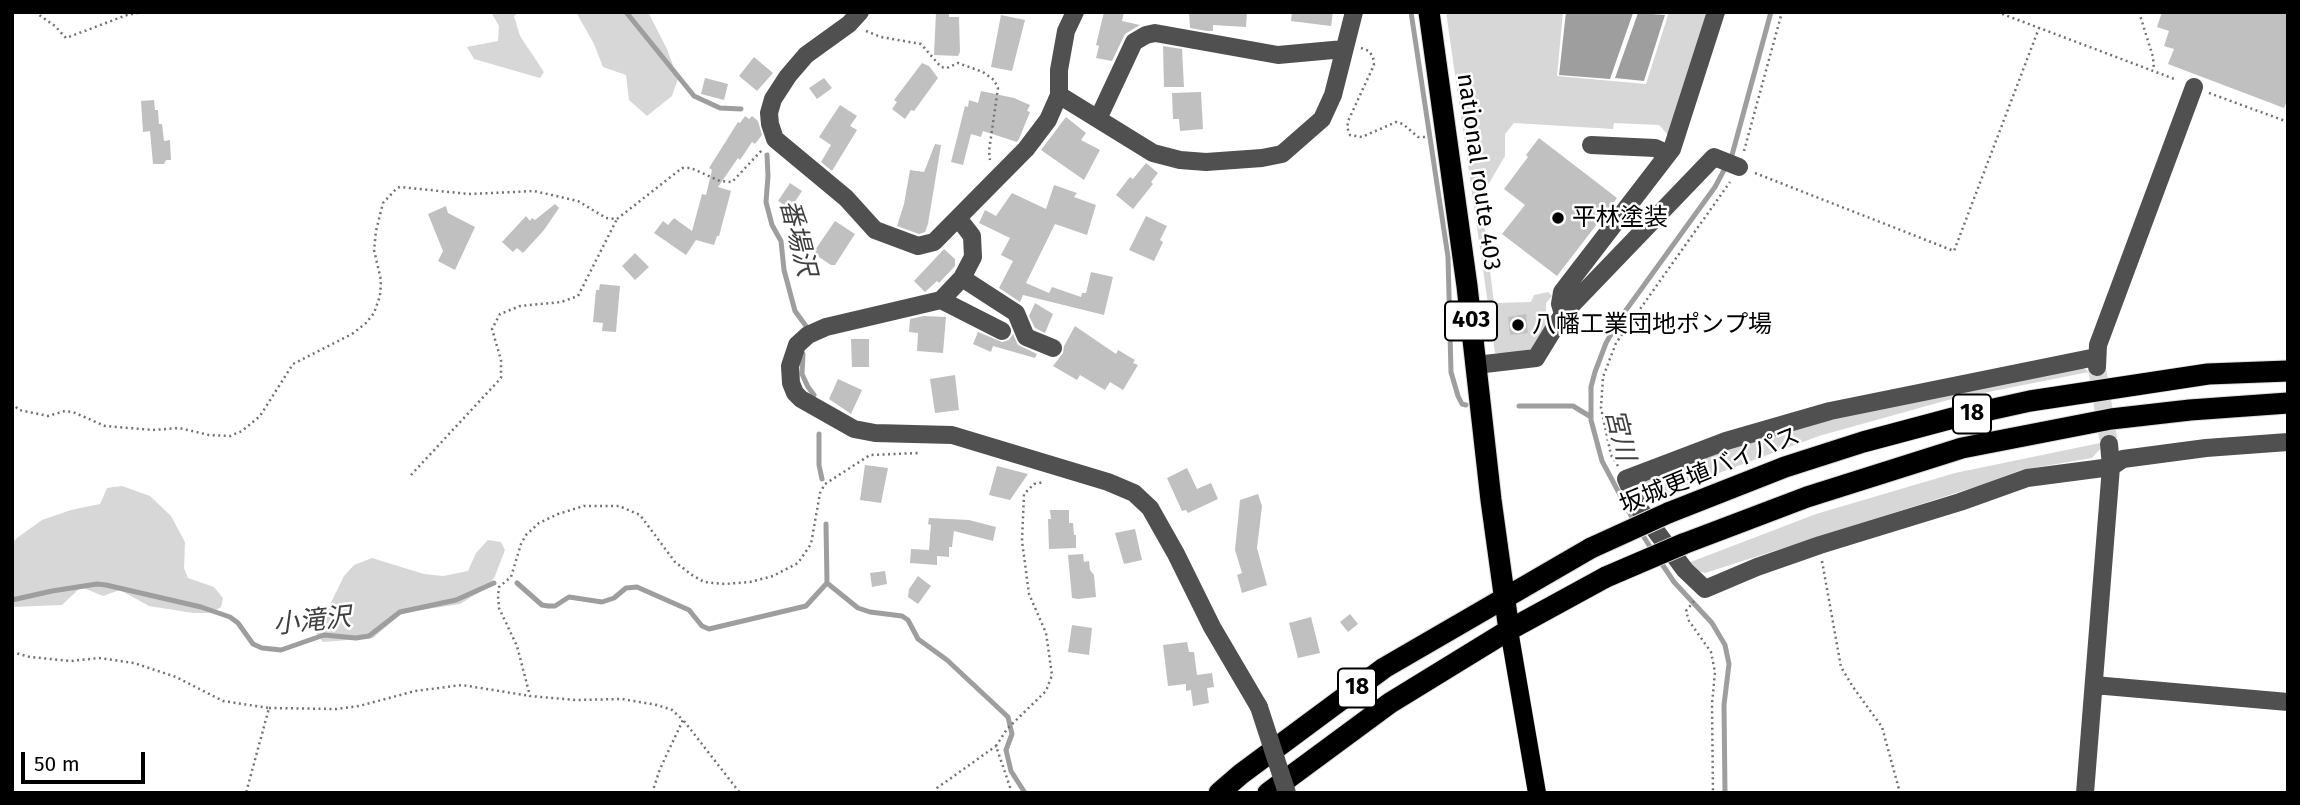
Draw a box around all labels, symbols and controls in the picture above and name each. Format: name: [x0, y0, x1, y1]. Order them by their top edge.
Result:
street label: national route 403: [1450, 71, 1506, 273]
water label: 番場沢: [772, 196, 822, 280]
place label: 平林塗装: [1572, 204, 1668, 232]
marker: 平林塗装: [1550, 210, 1566, 226]
road number: 403: [1445, 302, 1497, 340]
place label: 八幡工業団地ポンプ場: [1532, 311, 1772, 339]
marker: 八幡工業団地ポンプ場: [1510, 317, 1526, 333]
road number: 18: [1953, 394, 1991, 434]
water label: 宮川: [1598, 406, 1640, 464]
street label: 坂城更埴バイパス: [1616, 422, 1804, 520]
water label: 小滝沢: [272, 602, 352, 642]
road number: 18: [1338, 668, 1376, 708]
scale bar: [24, 738, 149, 782]
text: 50 m: [34, 751, 80, 777]

